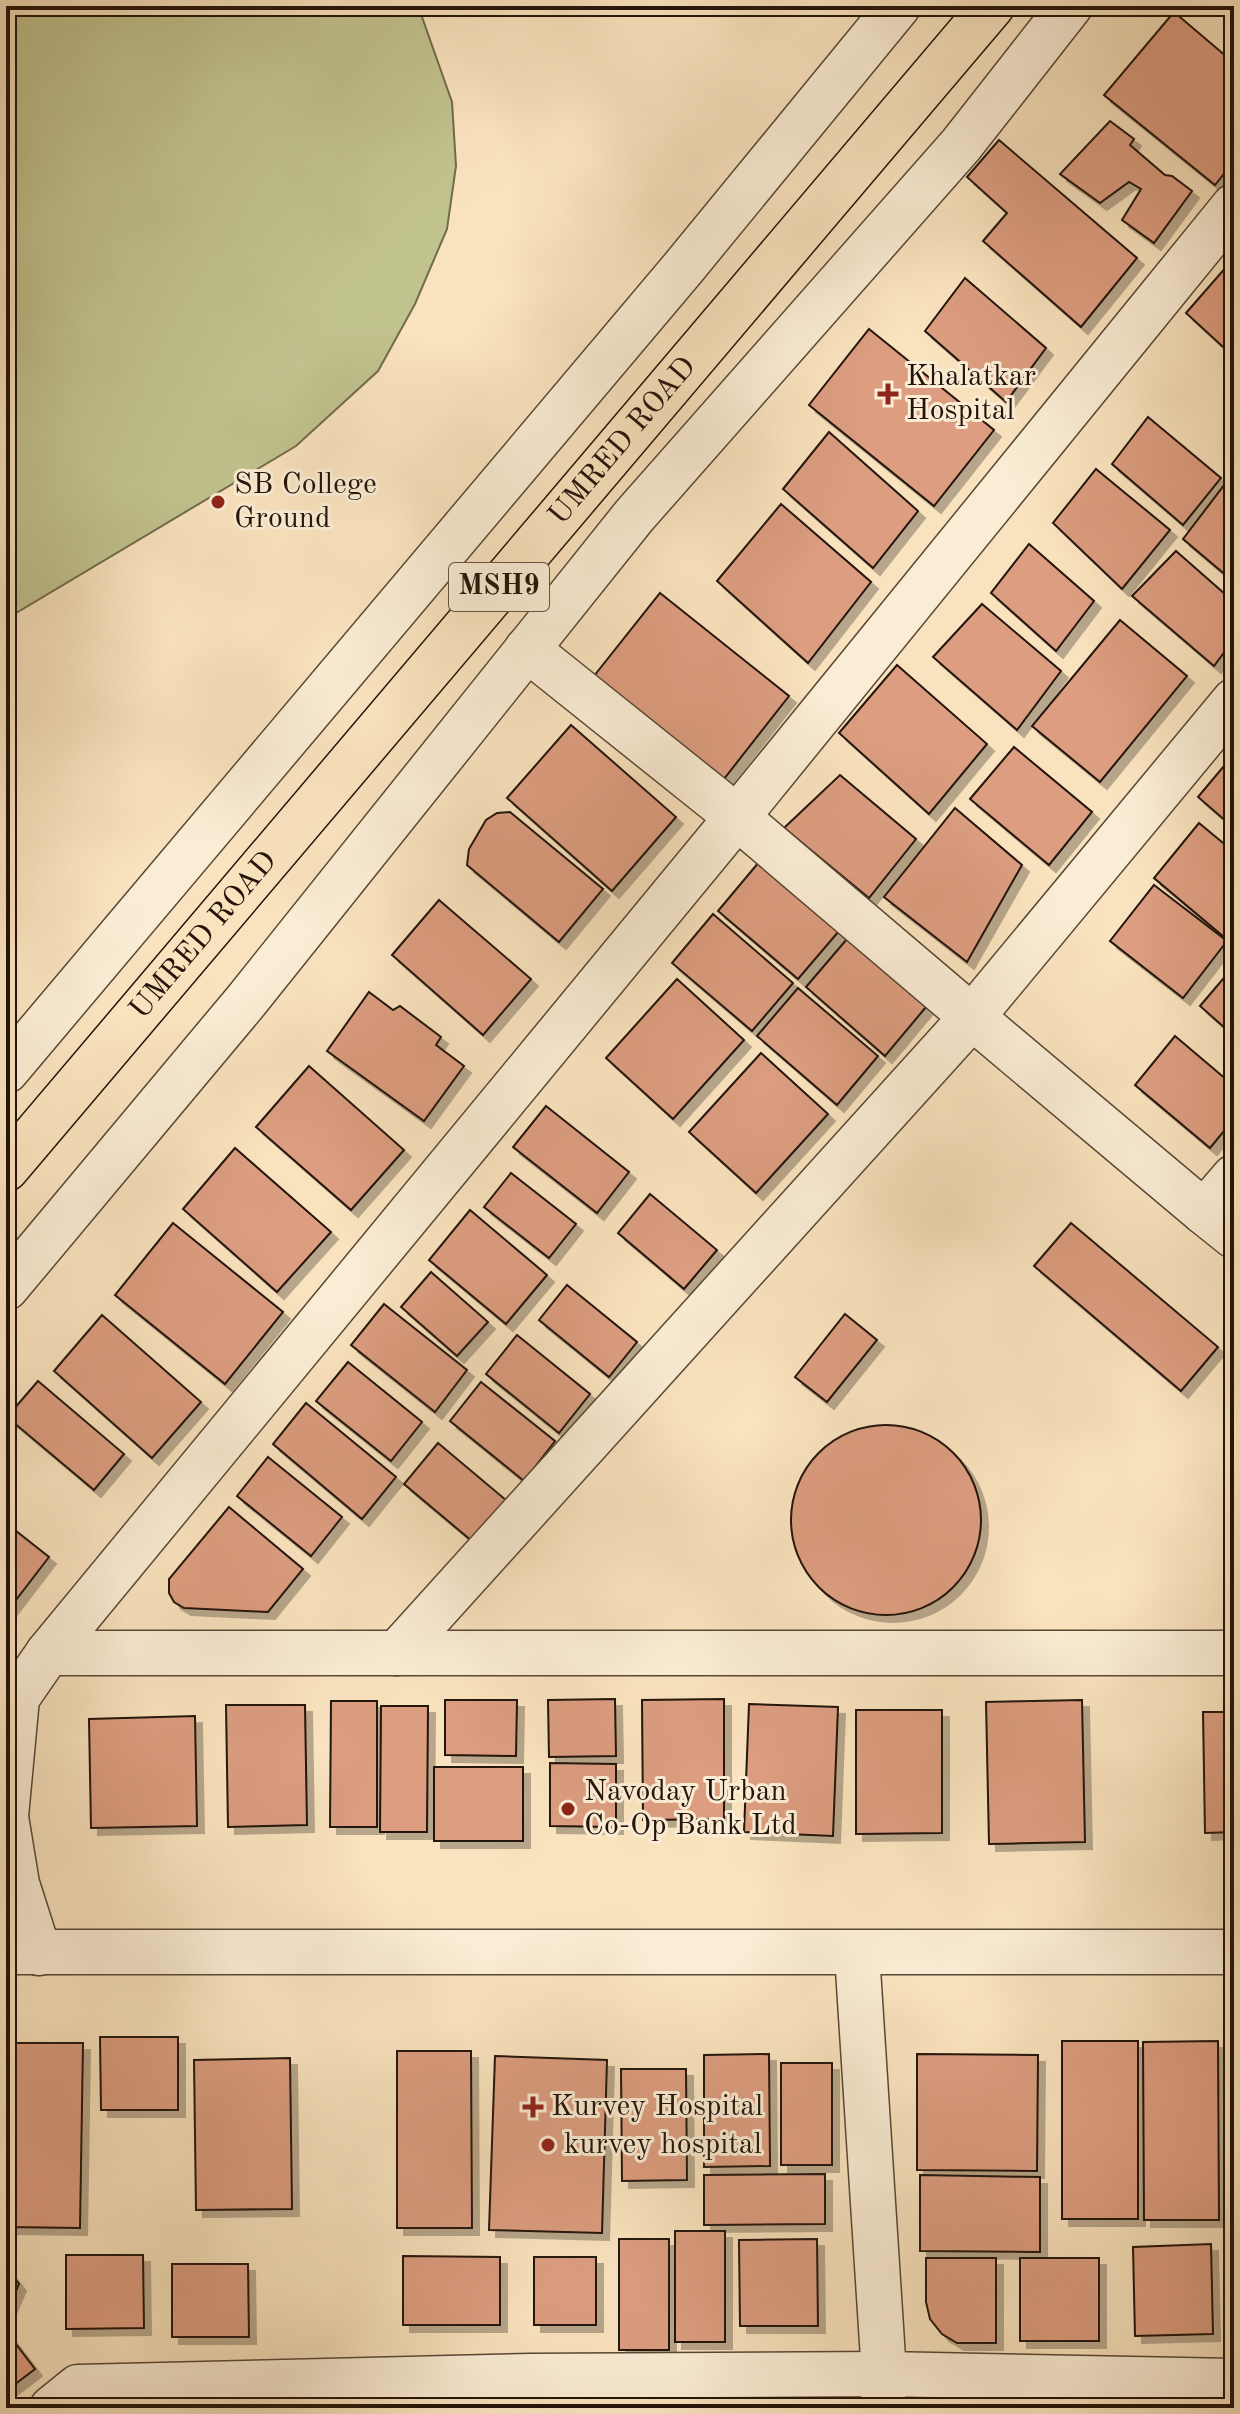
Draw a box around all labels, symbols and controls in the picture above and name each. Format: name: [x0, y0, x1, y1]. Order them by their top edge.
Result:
street label: UMRED ROAD: [544, 352, 702, 531]
place label: Khalatkar Hospital: [906, 362, 1036, 426]
marker: Khalatkar Hospital: [877, 383, 899, 405]
place label: SB College Ground: [234, 470, 377, 534]
marker: SB College Ground: [209, 493, 227, 511]
road number: MSH9: [449, 563, 549, 611]
street label: UMRED ROAD: [125, 846, 283, 1025]
place label: Navoday Urban Co-Op Bank Ltd: [584, 1777, 797, 1841]
marker: Navoday Urban Co-Op Bank Ltd: [559, 1800, 577, 1818]
place label: Kurvey Hospital: [551, 2092, 763, 2122]
marker: Kurvey Hospital: [522, 2096, 544, 2118]
place label: kurvey hospital: [564, 2130, 762, 2160]
marker: kurvey hospital: [539, 2136, 557, 2154]

